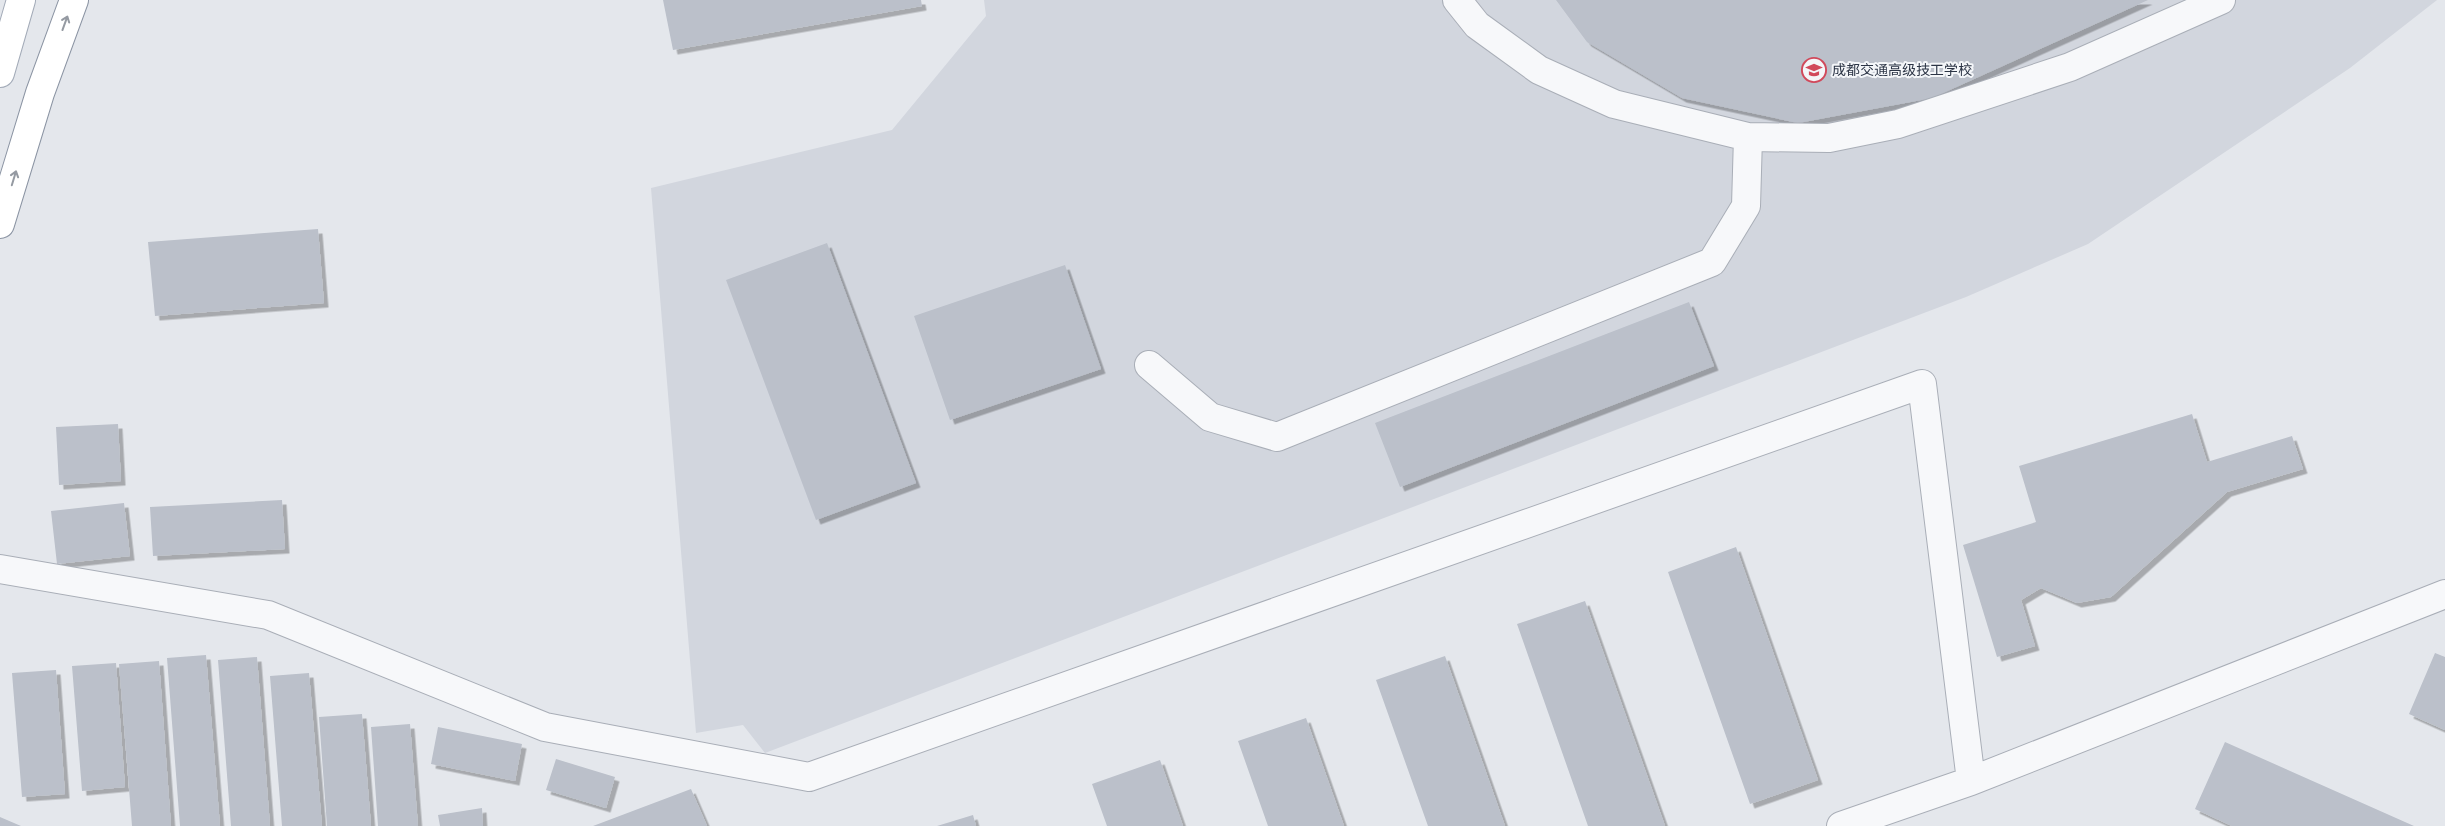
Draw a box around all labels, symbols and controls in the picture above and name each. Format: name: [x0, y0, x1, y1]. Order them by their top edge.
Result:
one-way arrow: [61, 16, 70, 32]
school or university icon: 成都交通高级技工学校: [1801, 57, 1827, 83]
place label: 成都交通高级技工学校: [1832, 62, 1972, 79]
one-way arrow: [10, 170, 20, 186]

